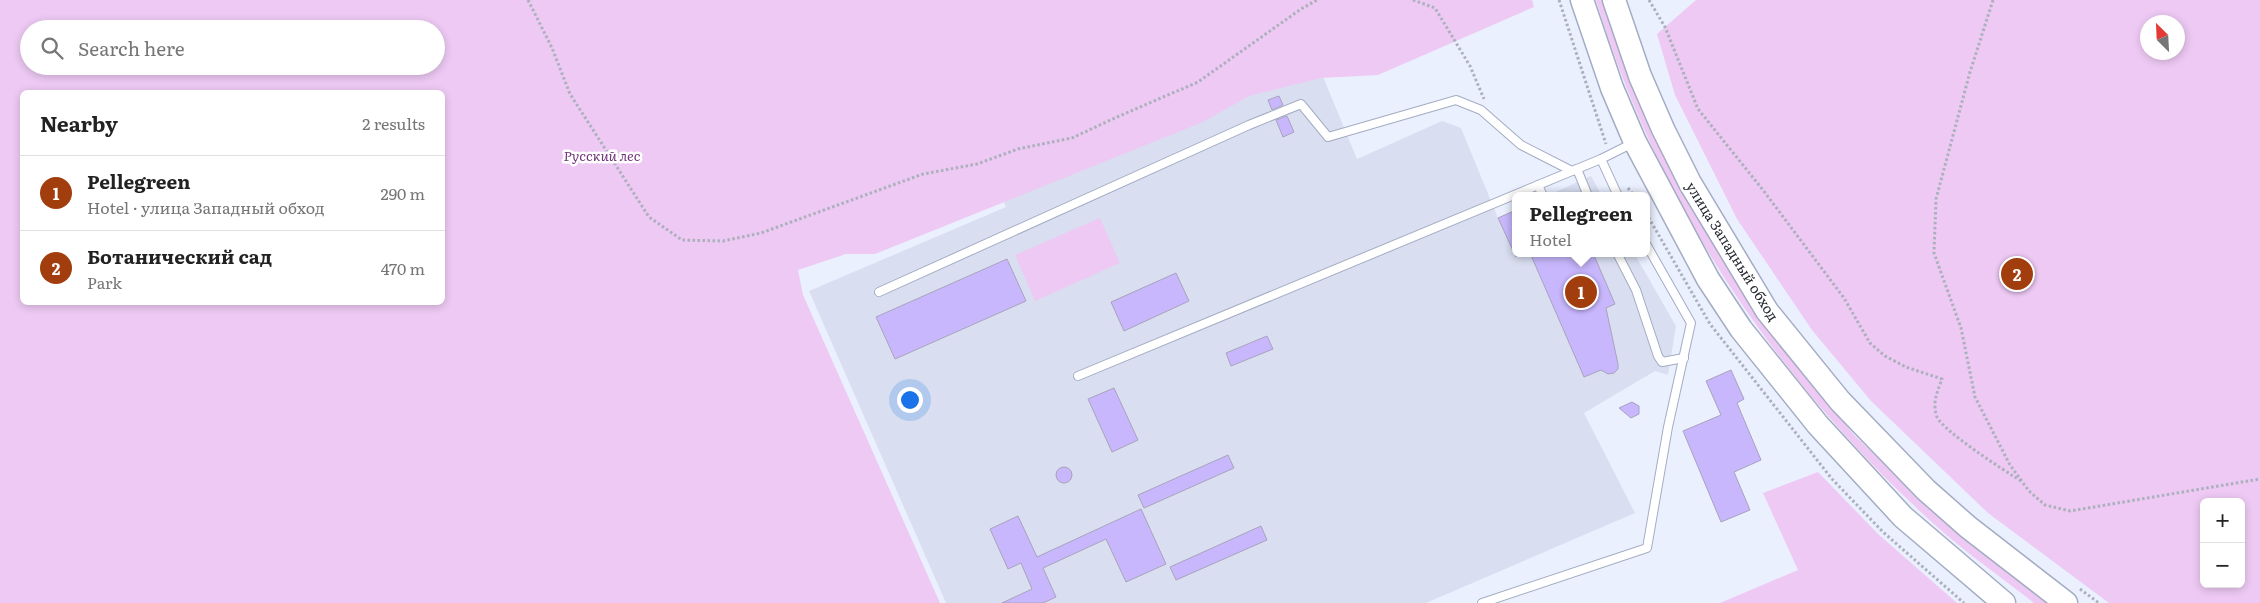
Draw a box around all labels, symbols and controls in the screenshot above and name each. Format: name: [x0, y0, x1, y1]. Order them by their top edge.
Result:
north arrow: [2140, 15, 2185, 60]
search box: [20, 20, 445, 75]
icon: search: [38, 34, 66, 62]
text: Search here: [78, 34, 185, 62]
text: Nearby: [40, 107, 118, 138]
text: 2 results: [362, 111, 425, 135]
park label: Русский лес: [563, 145, 641, 165]
text: Pellegreen: [87, 167, 190, 195]
street label: улица Западный обход: [1682, 178, 1784, 324]
text: 1: [53, 181, 59, 205]
text: 290 m: [381, 181, 425, 205]
popup: [1512, 192, 1650, 257]
text: Hotel · улица Западный обход: [87, 195, 325, 219]
text: Pellegreen: [1529, 199, 1633, 227]
text: Hotel: [1529, 227, 1572, 251]
text: Ботанический сад: [87, 242, 272, 270]
pin: 2: [2001, 255, 2033, 293]
text: 2: [52, 256, 60, 280]
text: 470 m: [381, 256, 425, 280]
text: Park: [87, 270, 122, 294]
pin: 1: [1565, 273, 1597, 311]
your location: [897, 387, 923, 413]
map controls: [2200, 498, 2245, 588]
button: +: [2200, 498, 2245, 543]
button: −: [2200, 543, 2245, 588]

